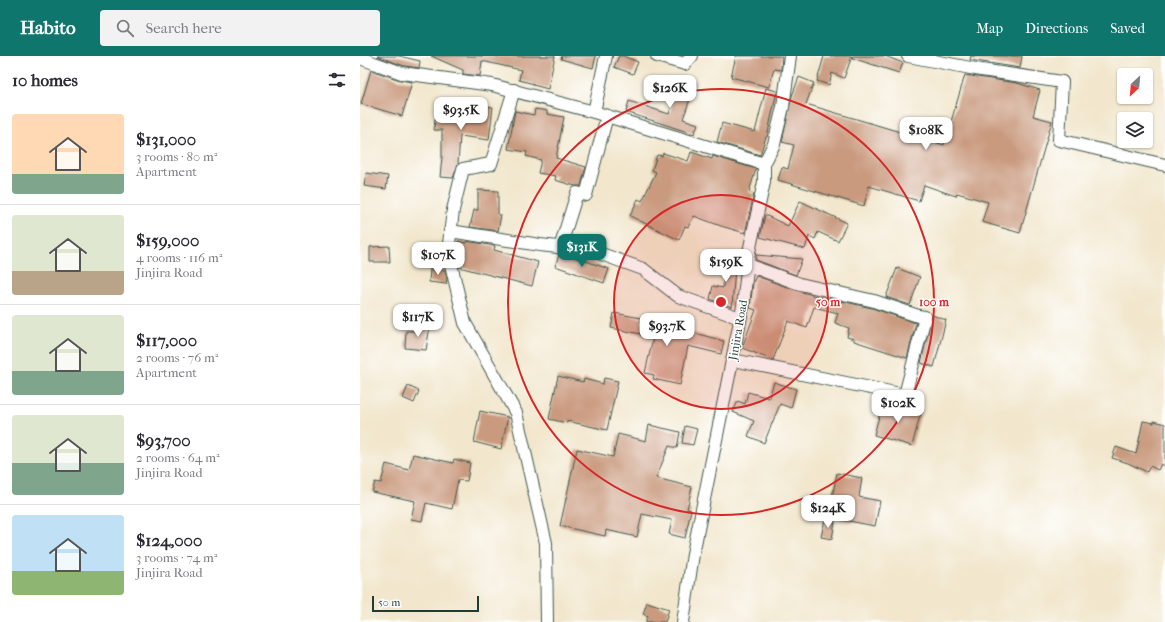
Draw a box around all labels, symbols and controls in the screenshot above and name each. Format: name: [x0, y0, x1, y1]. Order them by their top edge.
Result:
search box: [100, 10, 380, 46]
text: Habito: [20, 17, 76, 39]
icon: search: [114, 17, 136, 39]
text: Search here: [146, 19, 222, 37]
text: Map: [976, 20, 1003, 37]
text: Directions: [1025, 20, 1088, 37]
text: Saved: [1110, 20, 1145, 37]
north arrow: [1117, 68, 1153, 104]
map controls: [1117, 68, 1153, 148]
icon: filters: [326, 69, 348, 91]
text: 10 homes: [12, 70, 78, 90]
pin: $126K: [642, 75, 698, 109]
text: $126K: [653, 80, 687, 95]
pin: $93.5K: [428, 97, 494, 131]
text: $93.5K: [443, 102, 479, 117]
button: layers: [1117, 112, 1153, 148]
pin: $108K: [898, 117, 954, 151]
text: $108K: [909, 122, 943, 137]
text: $131,000: [136, 129, 196, 149]
icon: home: [44, 130, 92, 178]
text: 3 rooms · 80 m²: [136, 149, 217, 164]
text: Apartment: [136, 164, 197, 179]
text: $159,000: [136, 230, 199, 250]
icon: home: [44, 231, 92, 279]
pin: $131K: [554, 234, 610, 268]
text: $131K: [566, 239, 598, 254]
pin: $107K: [410, 242, 466, 276]
text: $107K: [421, 247, 455, 262]
pin: $159K: [698, 249, 754, 283]
text: 4 rooms · 116 m²: [136, 250, 222, 265]
text: $159K: [709, 254, 743, 269]
text: Jinjira Road: [136, 265, 203, 280]
centre of rings: [714, 295, 728, 309]
text: 50 m: [816, 295, 841, 309]
text: 100 m: [919, 295, 950, 309]
street label: Jinjira Road: [726, 298, 750, 362]
pin: $117K: [390, 304, 446, 338]
text: $117K: [402, 309, 434, 324]
pin: $93.7K: [634, 313, 700, 347]
text: $93.7K: [649, 318, 685, 333]
text: $117,000: [136, 330, 197, 350]
icon: home: [44, 331, 92, 379]
text: 2 rooms · 76 m²: [136, 350, 218, 365]
text: Apartment: [136, 365, 197, 380]
pin: $102K: [870, 390, 926, 424]
text: $102K: [880, 395, 916, 410]
text: $93,700: [136, 430, 191, 450]
icon: home: [44, 431, 92, 479]
text: 2 rooms · 64 m²: [136, 450, 220, 465]
text: Jinjira Road: [136, 465, 203, 480]
pin: $124K: [800, 495, 856, 529]
text: $124K: [810, 500, 846, 515]
text: $124,000: [136, 530, 202, 550]
icon: home: [44, 531, 92, 579]
text: 3 rooms · 74 m²: [136, 550, 217, 565]
text: Jinjira Road: [136, 565, 203, 580]
scale bar: [372, 594, 479, 613]
text: 50 m: [378, 596, 400, 609]

